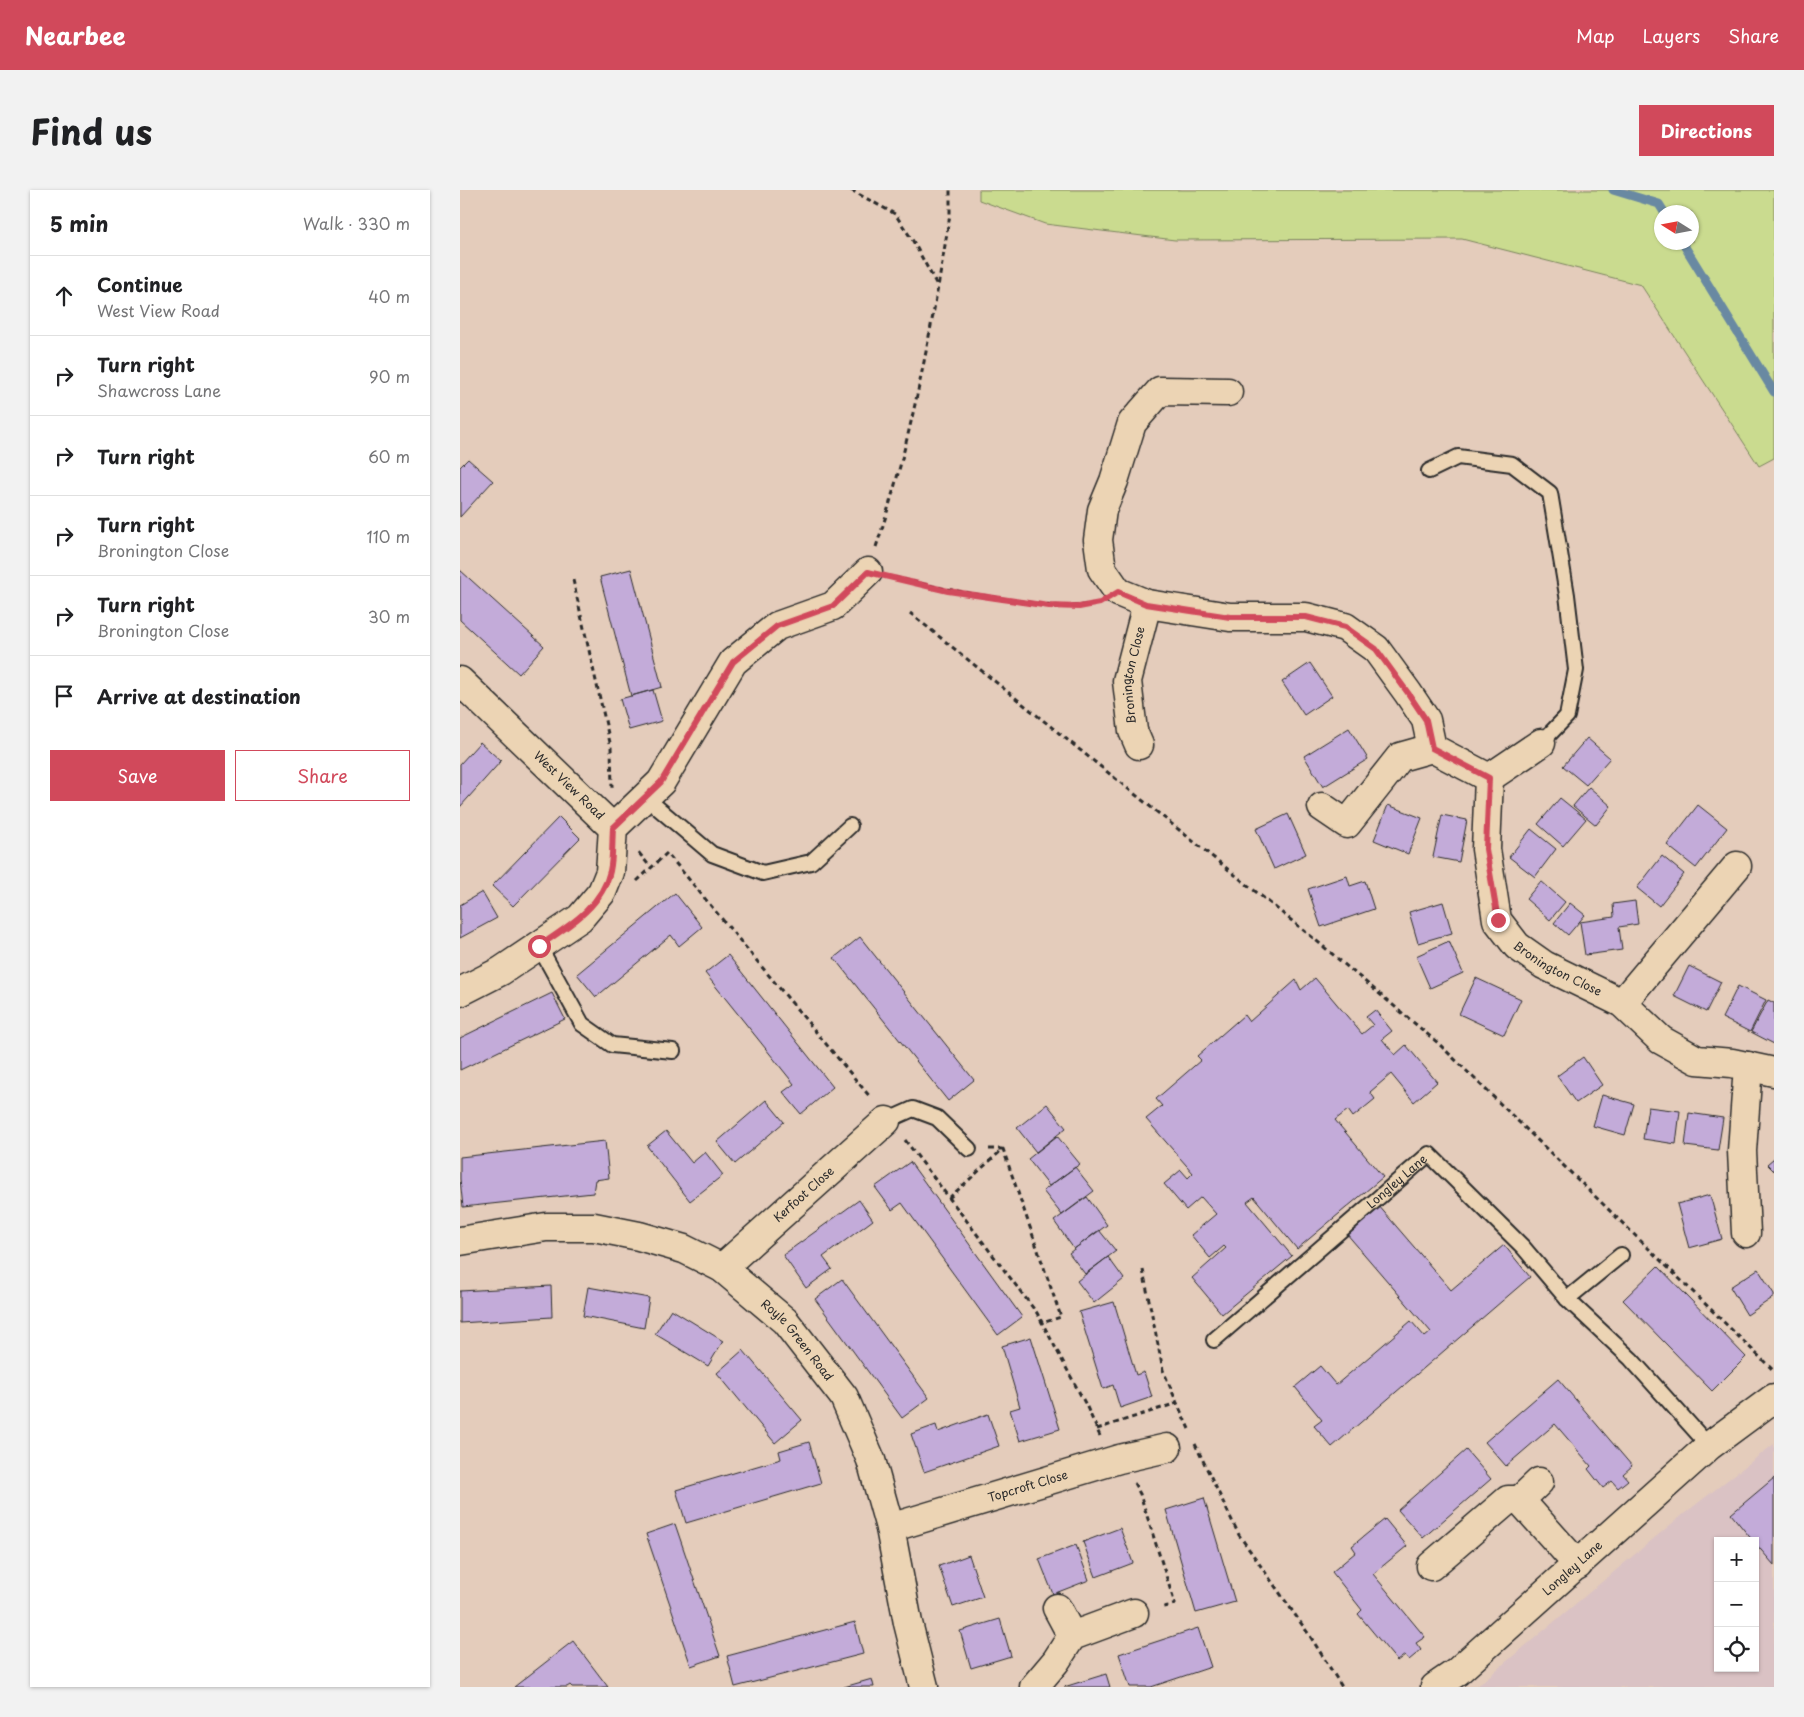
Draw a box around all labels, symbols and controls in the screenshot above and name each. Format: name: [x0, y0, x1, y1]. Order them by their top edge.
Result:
text: Nearbee: [25, 17, 126, 53]
text: Map: [1576, 22, 1615, 49]
text: Layers: [1643, 22, 1700, 49]
text: Share: [1728, 22, 1779, 49]
text: Find us: [30, 104, 152, 157]
button: Directions: [1639, 105, 1774, 156]
north arrow: [1654, 205, 1699, 250]
text: 5 min: [50, 207, 108, 239]
text: Walk · 330 m: [303, 211, 410, 235]
text: Continue: [97, 270, 183, 298]
icon: ahead: [50, 282, 78, 310]
text: 40 m: [368, 284, 410, 308]
text: West View Road: [97, 298, 220, 322]
text: Turn right: [97, 350, 195, 378]
icon: right: [50, 362, 78, 390]
text: 90 m: [369, 364, 410, 388]
text: Shawcross Lane: [97, 378, 221, 402]
icon: right: [50, 442, 78, 470]
text: Turn right: [97, 442, 195, 470]
text: 60 m: [368, 444, 410, 468]
text: Turn right: [97, 510, 195, 538]
icon: right: [50, 522, 78, 550]
text: 110 m: [367, 524, 410, 548]
text: Bronington Close: [97, 538, 229, 562]
text: Turn right: [97, 590, 195, 618]
icon: right: [50, 602, 78, 630]
text: 30 m: [368, 604, 410, 628]
text: Bronington Close: [97, 618, 229, 642]
street label: Bronington Close: [1117, 624, 1149, 725]
icon: arrive: [50, 682, 78, 710]
text: Arrive at destination: [97, 682, 301, 710]
street label: West View Road: [530, 746, 609, 823]
button: Save: [50, 750, 225, 801]
button: Share: [235, 750, 410, 801]
route end: [1487, 909, 1510, 932]
route start: [528, 935, 551, 958]
street label: Bronington Close: [1510, 936, 1605, 1000]
street label: Longley Lane: [1362, 1149, 1431, 1212]
street label: Kerfoot Close: [769, 1162, 838, 1226]
street label: Royle Green Road: [757, 1295, 838, 1384]
street label: Topcroft Close: [985, 1465, 1070, 1506]
street label: Longley Lane: [1538, 1536, 1606, 1599]
map controls: [1714, 1537, 1759, 1672]
button: +: [1714, 1537, 1759, 1582]
button: −: [1714, 1582, 1759, 1627]
button: locate: [1714, 1627, 1759, 1672]

